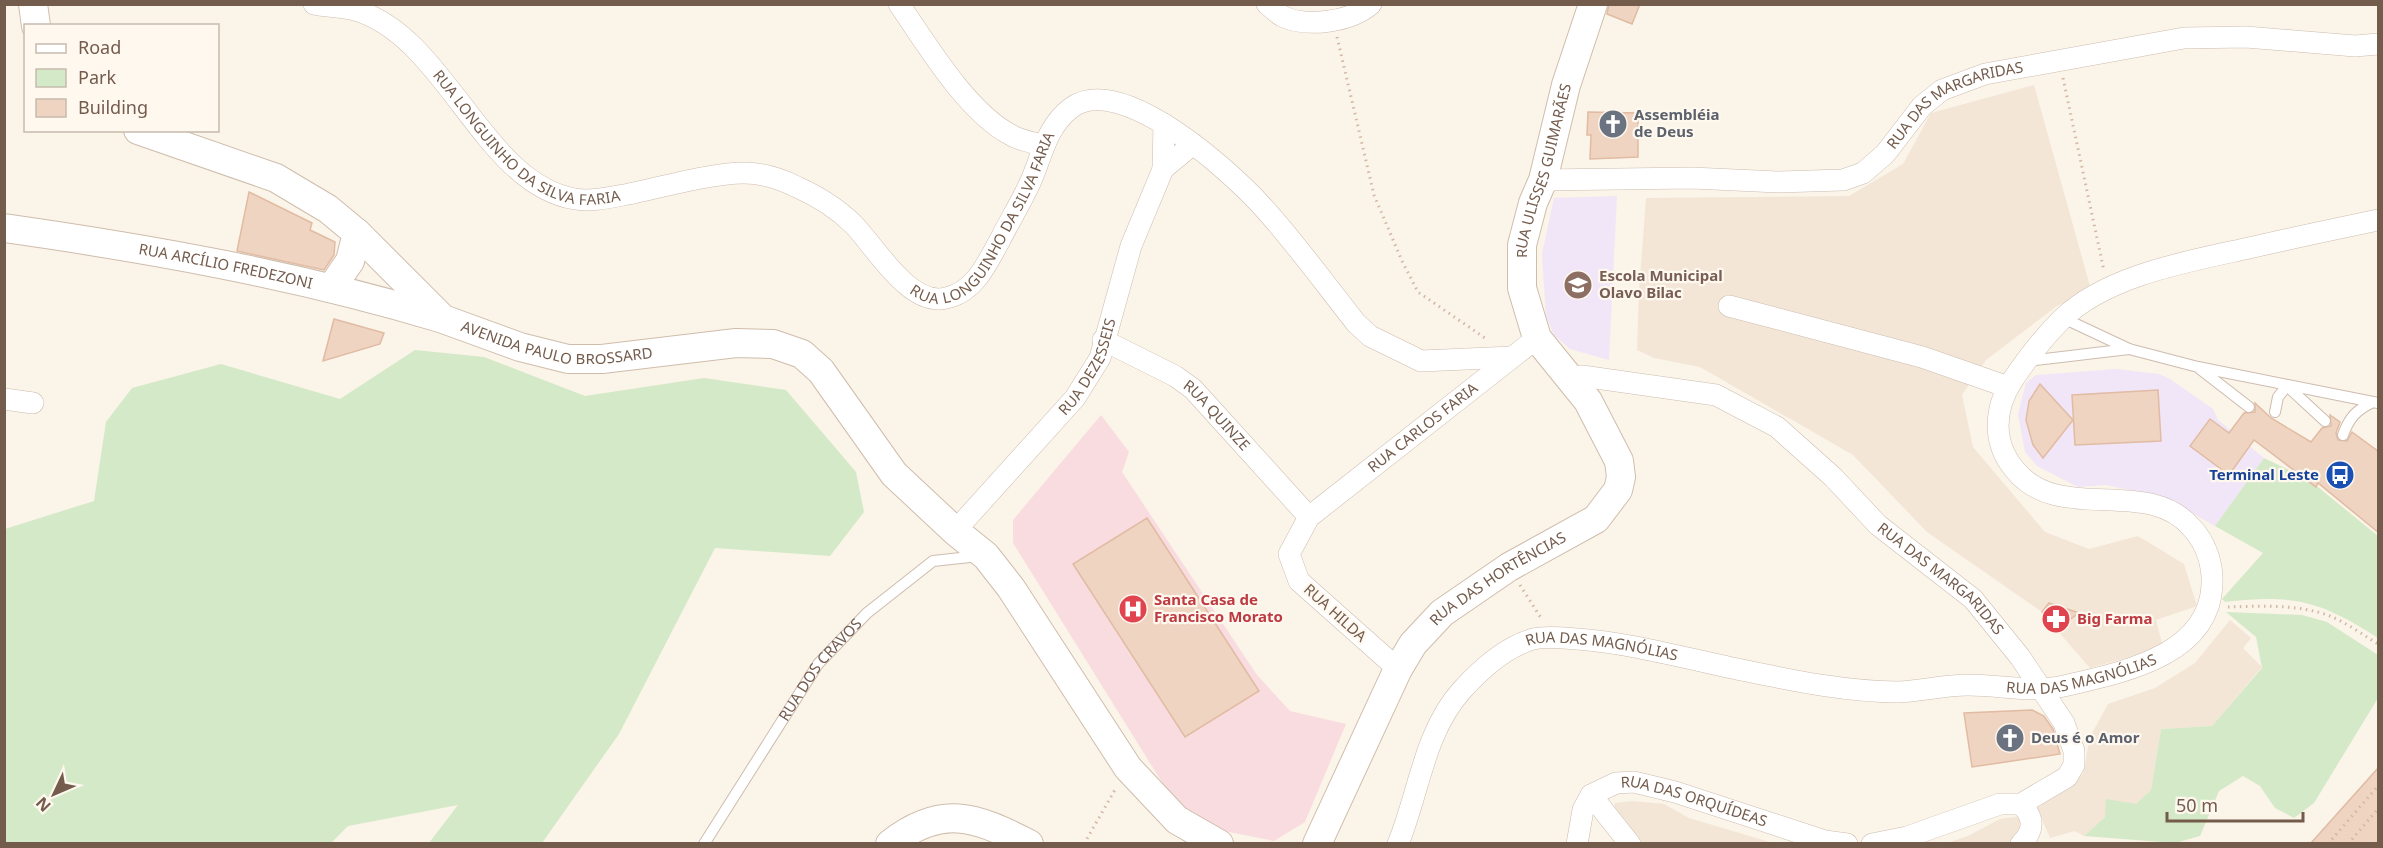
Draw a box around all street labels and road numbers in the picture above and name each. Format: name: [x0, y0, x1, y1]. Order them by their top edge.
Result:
street label: RUA DAS MARGARIDAS: [1882, 56, 2025, 153]
street label: RUA LONGUINHO DA SILVA FARIA: [429, 65, 622, 209]
street label: RUA ULISSES GUIMARÃES: [1510, 81, 1575, 258]
street label: RUA LONGUINHO DA SILVA FARIA: [907, 128, 1059, 308]
street label: RUA ARCÍLIO FREDEZONI: [137, 238, 315, 293]
street label: AVENIDA PAULO BROSSARD: [459, 315, 654, 369]
street label: RUA DEZESSEIS: [1053, 316, 1120, 419]
street label: RUA QUINZE: [1180, 374, 1255, 454]
street label: RUA CARLOS FARIA: [1363, 377, 1482, 476]
street label: RUA DAS MARGARIDAS: [1874, 517, 2009, 638]
street label: RUA DAS HORTÊNCIAS: [1425, 527, 1569, 629]
street label: RUA HILDA: [1300, 579, 1372, 646]
street label: RUA DOS CRAVOS: [774, 613, 866, 724]
street label: RUA DAS MAGNÓLIAS: [1523, 626, 1680, 665]
street label: RUA DAS MAGNÓLIAS: [2005, 649, 2159, 698]
street label: RUA DAS ORQUÍDEAS: [1620, 770, 1770, 831]

